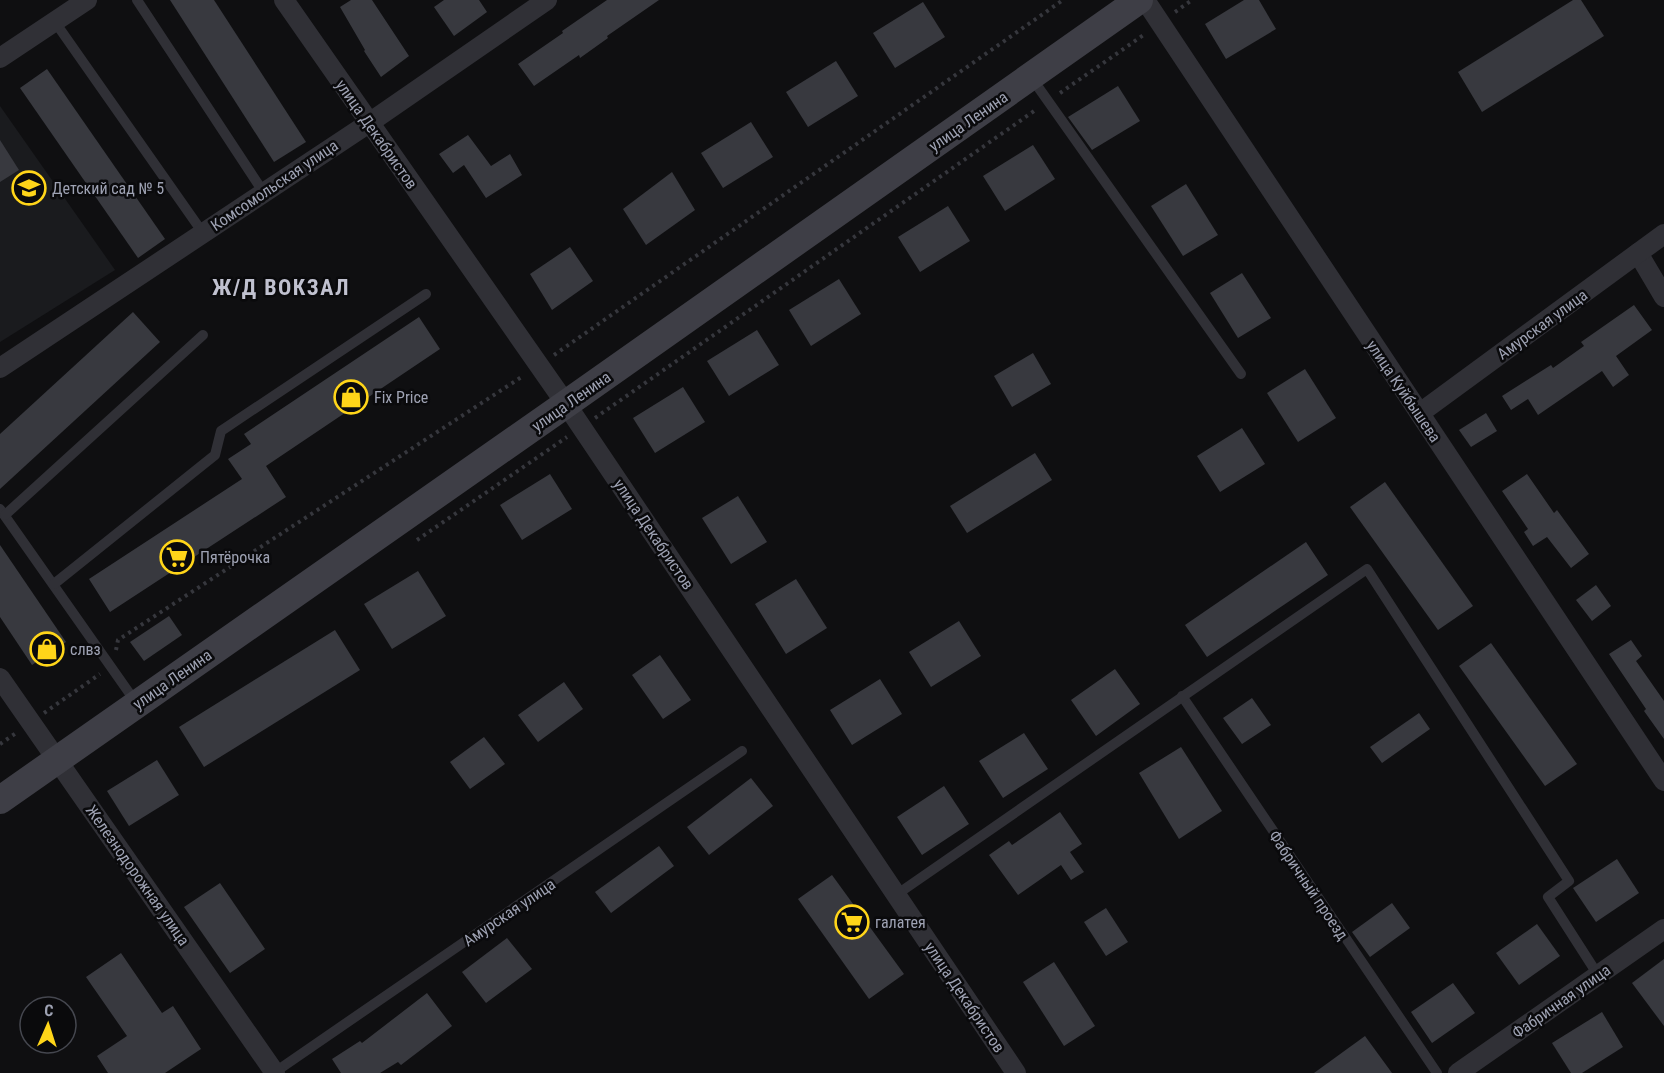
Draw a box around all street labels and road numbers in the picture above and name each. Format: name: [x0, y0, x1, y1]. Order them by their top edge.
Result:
street label: улица Декабристов: [332, 76, 421, 193]
street label: улица Ленина: [925, 87, 1011, 156]
street label: Комсомольская улица: [207, 136, 342, 235]
street label: Амурская улица: [1493, 285, 1591, 364]
street label: улица Куйбышева: [1362, 337, 1445, 446]
street label: улица Ленина: [528, 367, 614, 436]
street label: улица Декабристов: [610, 475, 698, 593]
street label: улица Ленина: [129, 645, 215, 714]
street label: Железнодорожная улица: [82, 801, 193, 949]
street label: Фабричный проезд: [1265, 827, 1352, 944]
street label: Амурская улица: [460, 875, 559, 950]
street label: улица Декабристов: [921, 938, 1009, 1056]
street label: Фабричная улица: [1508, 960, 1614, 1042]

